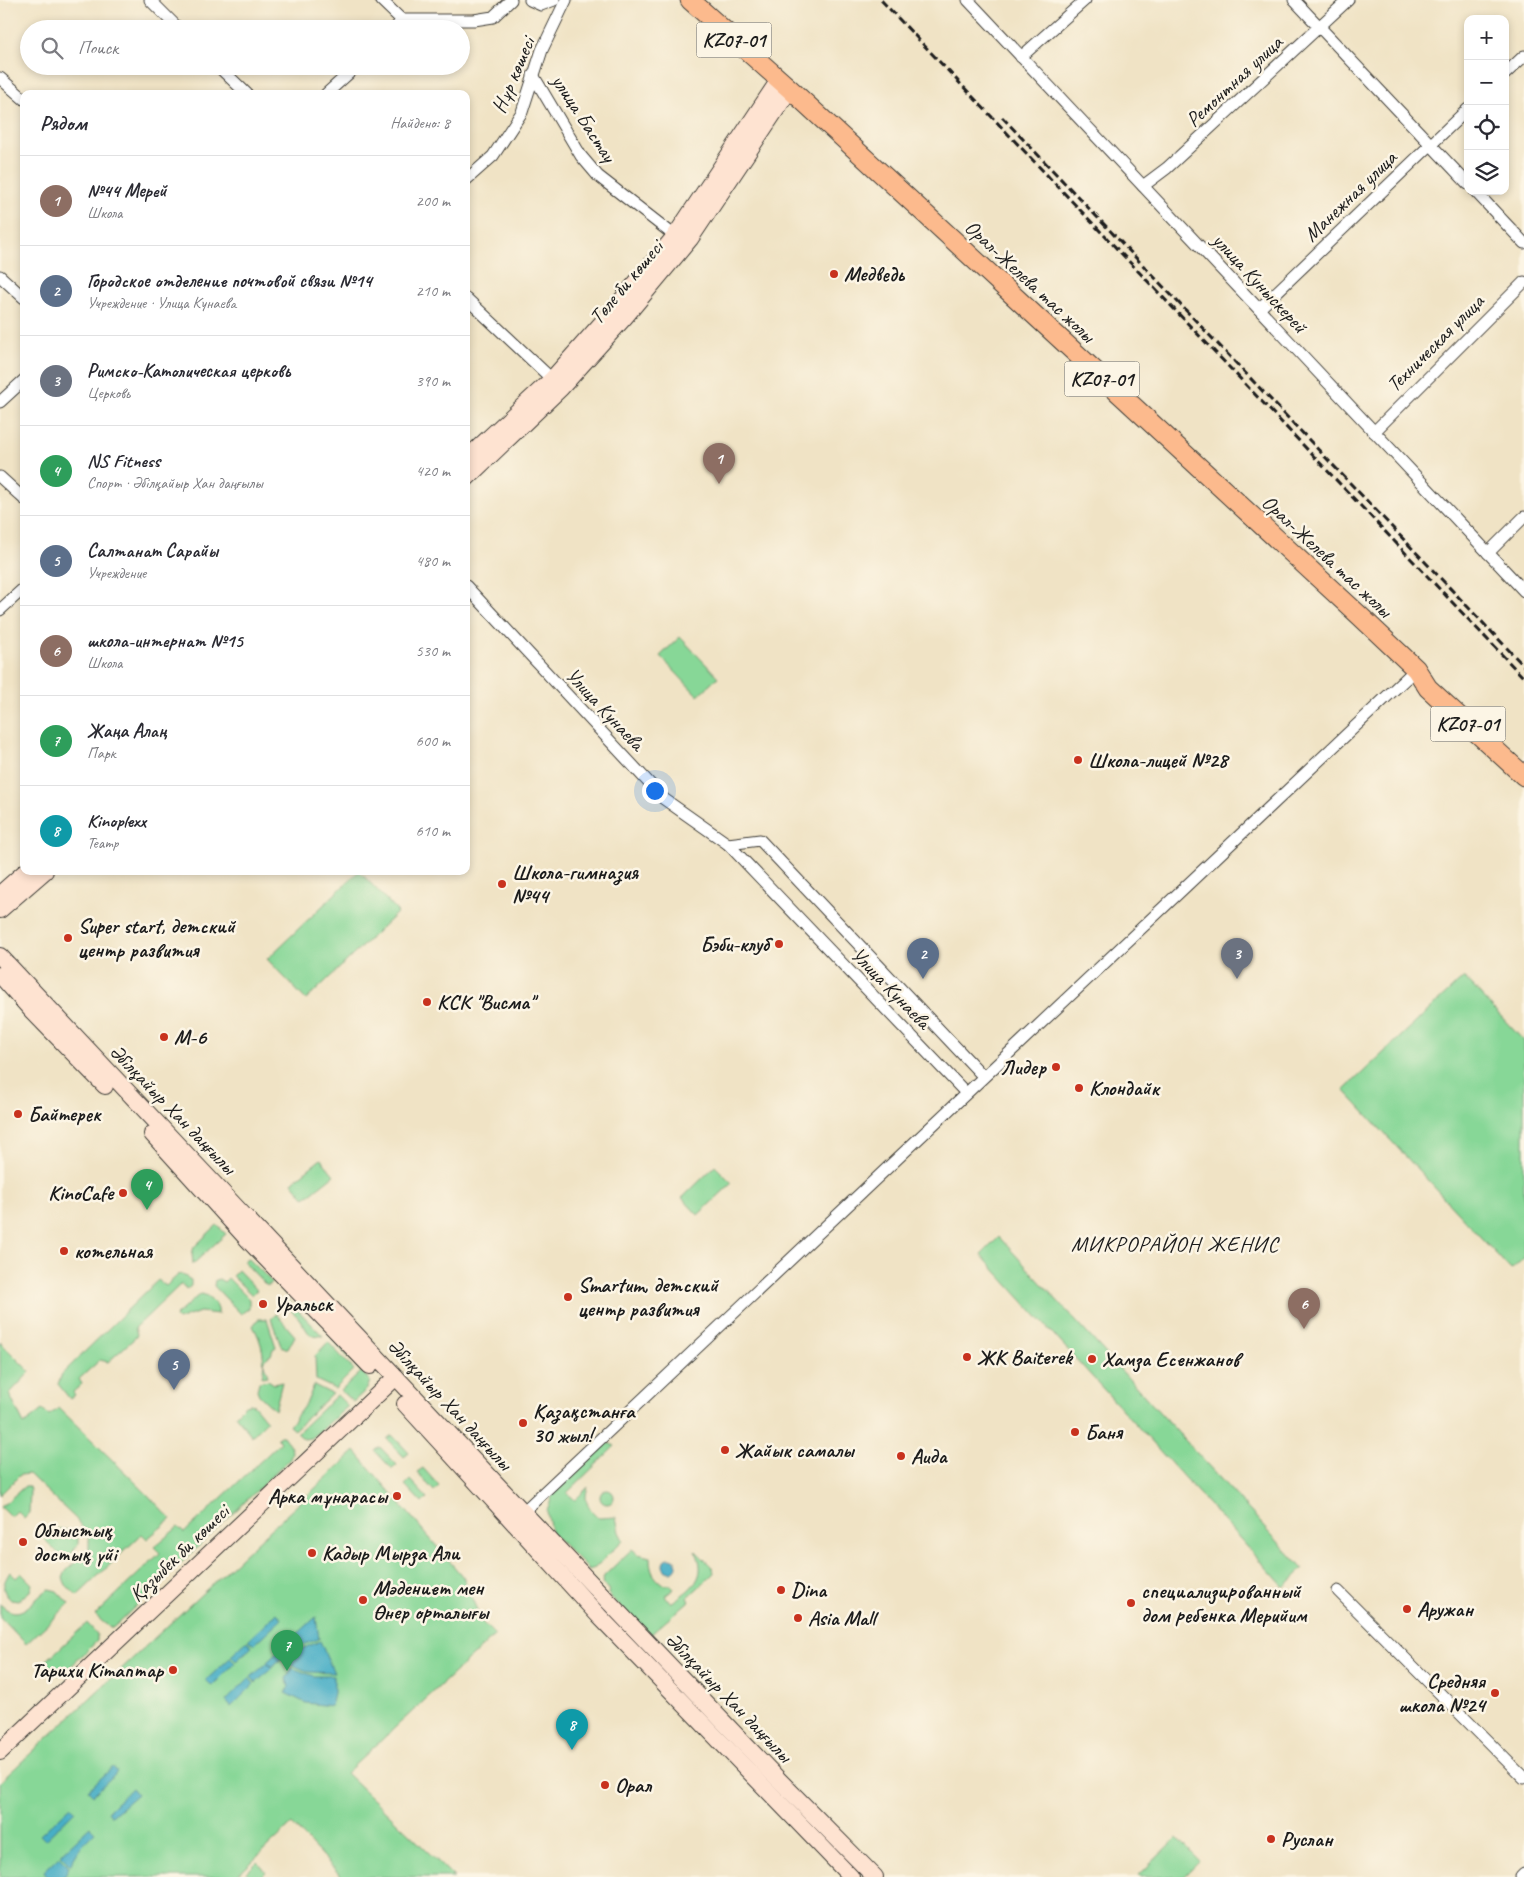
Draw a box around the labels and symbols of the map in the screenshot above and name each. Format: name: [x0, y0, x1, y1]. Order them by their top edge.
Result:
road number: KZ07-01: [696, 22, 772, 58]
street label: Ремонтная улица: [1180, 28, 1289, 132]
street label: Нұр көшесі: [485, 30, 542, 117]
street label: улица Бастау: [545, 68, 623, 168]
street label: Манежная улица: [1298, 144, 1403, 247]
street label: Орал-Желева тас жолы: [960, 214, 1102, 349]
street label: улица Куныскерей: [1206, 226, 1314, 339]
street label: Төле би көшесі: [583, 232, 671, 329]
place label: Медведь: [844, 261, 906, 287]
marker: Медведь: [828, 268, 840, 280]
street label: Техническая улица: [1381, 288, 1490, 397]
road number: KZ07-01: [1064, 362, 1140, 396]
pin: 1: [703, 443, 735, 484]
street label: Орал-Желева тас жолы: [1257, 489, 1399, 624]
street label: Улица Кунаева: [560, 662, 652, 758]
road number: KZ07-01: [1430, 706, 1506, 742]
place label: Школа-лицей №28: [1088, 747, 1230, 773]
marker: Школа-лицей №28: [1072, 754, 1084, 766]
your location: [642, 778, 668, 804]
place label: Школа-гимназия №44: [512, 859, 639, 909]
marker: Школа-гимназия №44: [496, 878, 508, 890]
place label: Super start, детский центр развития: [78, 913, 237, 963]
place label: Бэби-клуб: [700, 931, 774, 957]
marker: Super start, детский центр развития: [62, 932, 74, 944]
marker: Бэби-клуб: [773, 938, 785, 950]
pin: 2: [907, 938, 939, 979]
pin: 3: [1221, 938, 1253, 979]
street label: Улица Кунаева: [846, 942, 938, 1036]
place label: КСК "Висма": [437, 989, 539, 1015]
marker: КСК "Висма": [421, 996, 433, 1008]
place label: M-6: [174, 1024, 208, 1050]
marker: M-6: [158, 1031, 170, 1043]
street label: Әбілқайыр Хан даңғылы: [104, 1038, 243, 1181]
place label: Лидер: [1000, 1054, 1047, 1080]
marker: Лидер: [1050, 1061, 1062, 1073]
place label: Клондайк: [1089, 1075, 1162, 1101]
marker: Клондайк: [1073, 1082, 1085, 1094]
place label: Байтерек: [28, 1101, 102, 1127]
marker: Байтерек: [12, 1108, 24, 1120]
pin: 4: [131, 1169, 163, 1210]
place label: KinoCafe: [48, 1180, 115, 1206]
marker: KinoCafe: [117, 1187, 129, 1199]
district label: МИКРОРАЙОН ЖЕНИС: [1071, 1230, 1280, 1258]
place label: котельная: [74, 1238, 153, 1264]
marker: котельная: [58, 1245, 70, 1257]
place label: Smartum, детский центр развития: [578, 1272, 720, 1322]
pin: 6: [1288, 1288, 1320, 1329]
place label: Уральск: [273, 1291, 334, 1317]
marker: Smartum, детский центр развития: [562, 1291, 574, 1303]
marker: Уральск: [257, 1298, 269, 1310]
street label: Әбілқайыр Хан даңғылы: [382, 1333, 519, 1477]
place label: ЖК Baiterek: [977, 1344, 1074, 1370]
place label: Хамза Есенжанов: [1102, 1346, 1244, 1373]
pin: 5: [158, 1349, 190, 1390]
marker: ЖК Baiterek: [961, 1351, 973, 1363]
marker: Хамза Есенжанов: [1086, 1353, 1098, 1365]
place label: Қазақстанға 30 жыл!: [533, 1398, 636, 1448]
marker: Қазақстанға 30 жыл!: [517, 1417, 529, 1429]
place label: Баня: [1085, 1419, 1124, 1445]
marker: Баня: [1069, 1426, 1081, 1438]
place label: Жайык самалы: [735, 1437, 856, 1463]
place label: Аида: [911, 1443, 948, 1469]
marker: Жайык самалы: [719, 1444, 731, 1456]
marker: Аида: [895, 1450, 907, 1462]
place label: Арка мұнарасы: [268, 1483, 389, 1509]
marker: Арка мұнарасы: [391, 1490, 403, 1502]
street label: Қазыбек би көшесі: [124, 1497, 237, 1608]
place label: Облыстық достық үйі: [33, 1517, 120, 1567]
marker: Облыстық достық үйі: [17, 1536, 29, 1548]
place label: Кадыр Мырза Али: [322, 1540, 461, 1567]
marker: Кадыр Мырза Али: [306, 1547, 318, 1559]
place label: Мәдениет мен Өнер орталығы: [373, 1575, 491, 1625]
place label: Dina: [791, 1577, 827, 1603]
place label: специализированный дом ребенка Мерийим: [1141, 1578, 1308, 1628]
marker: Dina: [775, 1584, 787, 1596]
marker: Мәдениет мен Өнер орталығы: [357, 1594, 369, 1606]
place label: Аружан: [1417, 1596, 1475, 1622]
marker: специализированный дом ребенка Мерийим: [1125, 1597, 1137, 1609]
marker: Аружан: [1401, 1603, 1413, 1615]
place label: Asia Mall: [808, 1605, 880, 1631]
marker: Asia Mall: [792, 1612, 804, 1624]
street label: Әбілқайыр Хан даңғылы: [660, 1626, 799, 1769]
pin: 7: [271, 1630, 303, 1671]
place label: Тарихи Кітаптар: [31, 1657, 165, 1683]
marker: Тарихи Кітаптар: [167, 1664, 179, 1676]
place label: Средняя школа №24: [1399, 1668, 1488, 1718]
marker: Средняя школа №24: [1489, 1687, 1501, 1699]
pin: 8: [556, 1709, 588, 1750]
place label: Орал: [615, 1772, 653, 1798]
marker: Орал: [599, 1779, 611, 1791]
place label: Руслан: [1281, 1826, 1334, 1852]
marker: Руслан: [1265, 1833, 1277, 1845]

